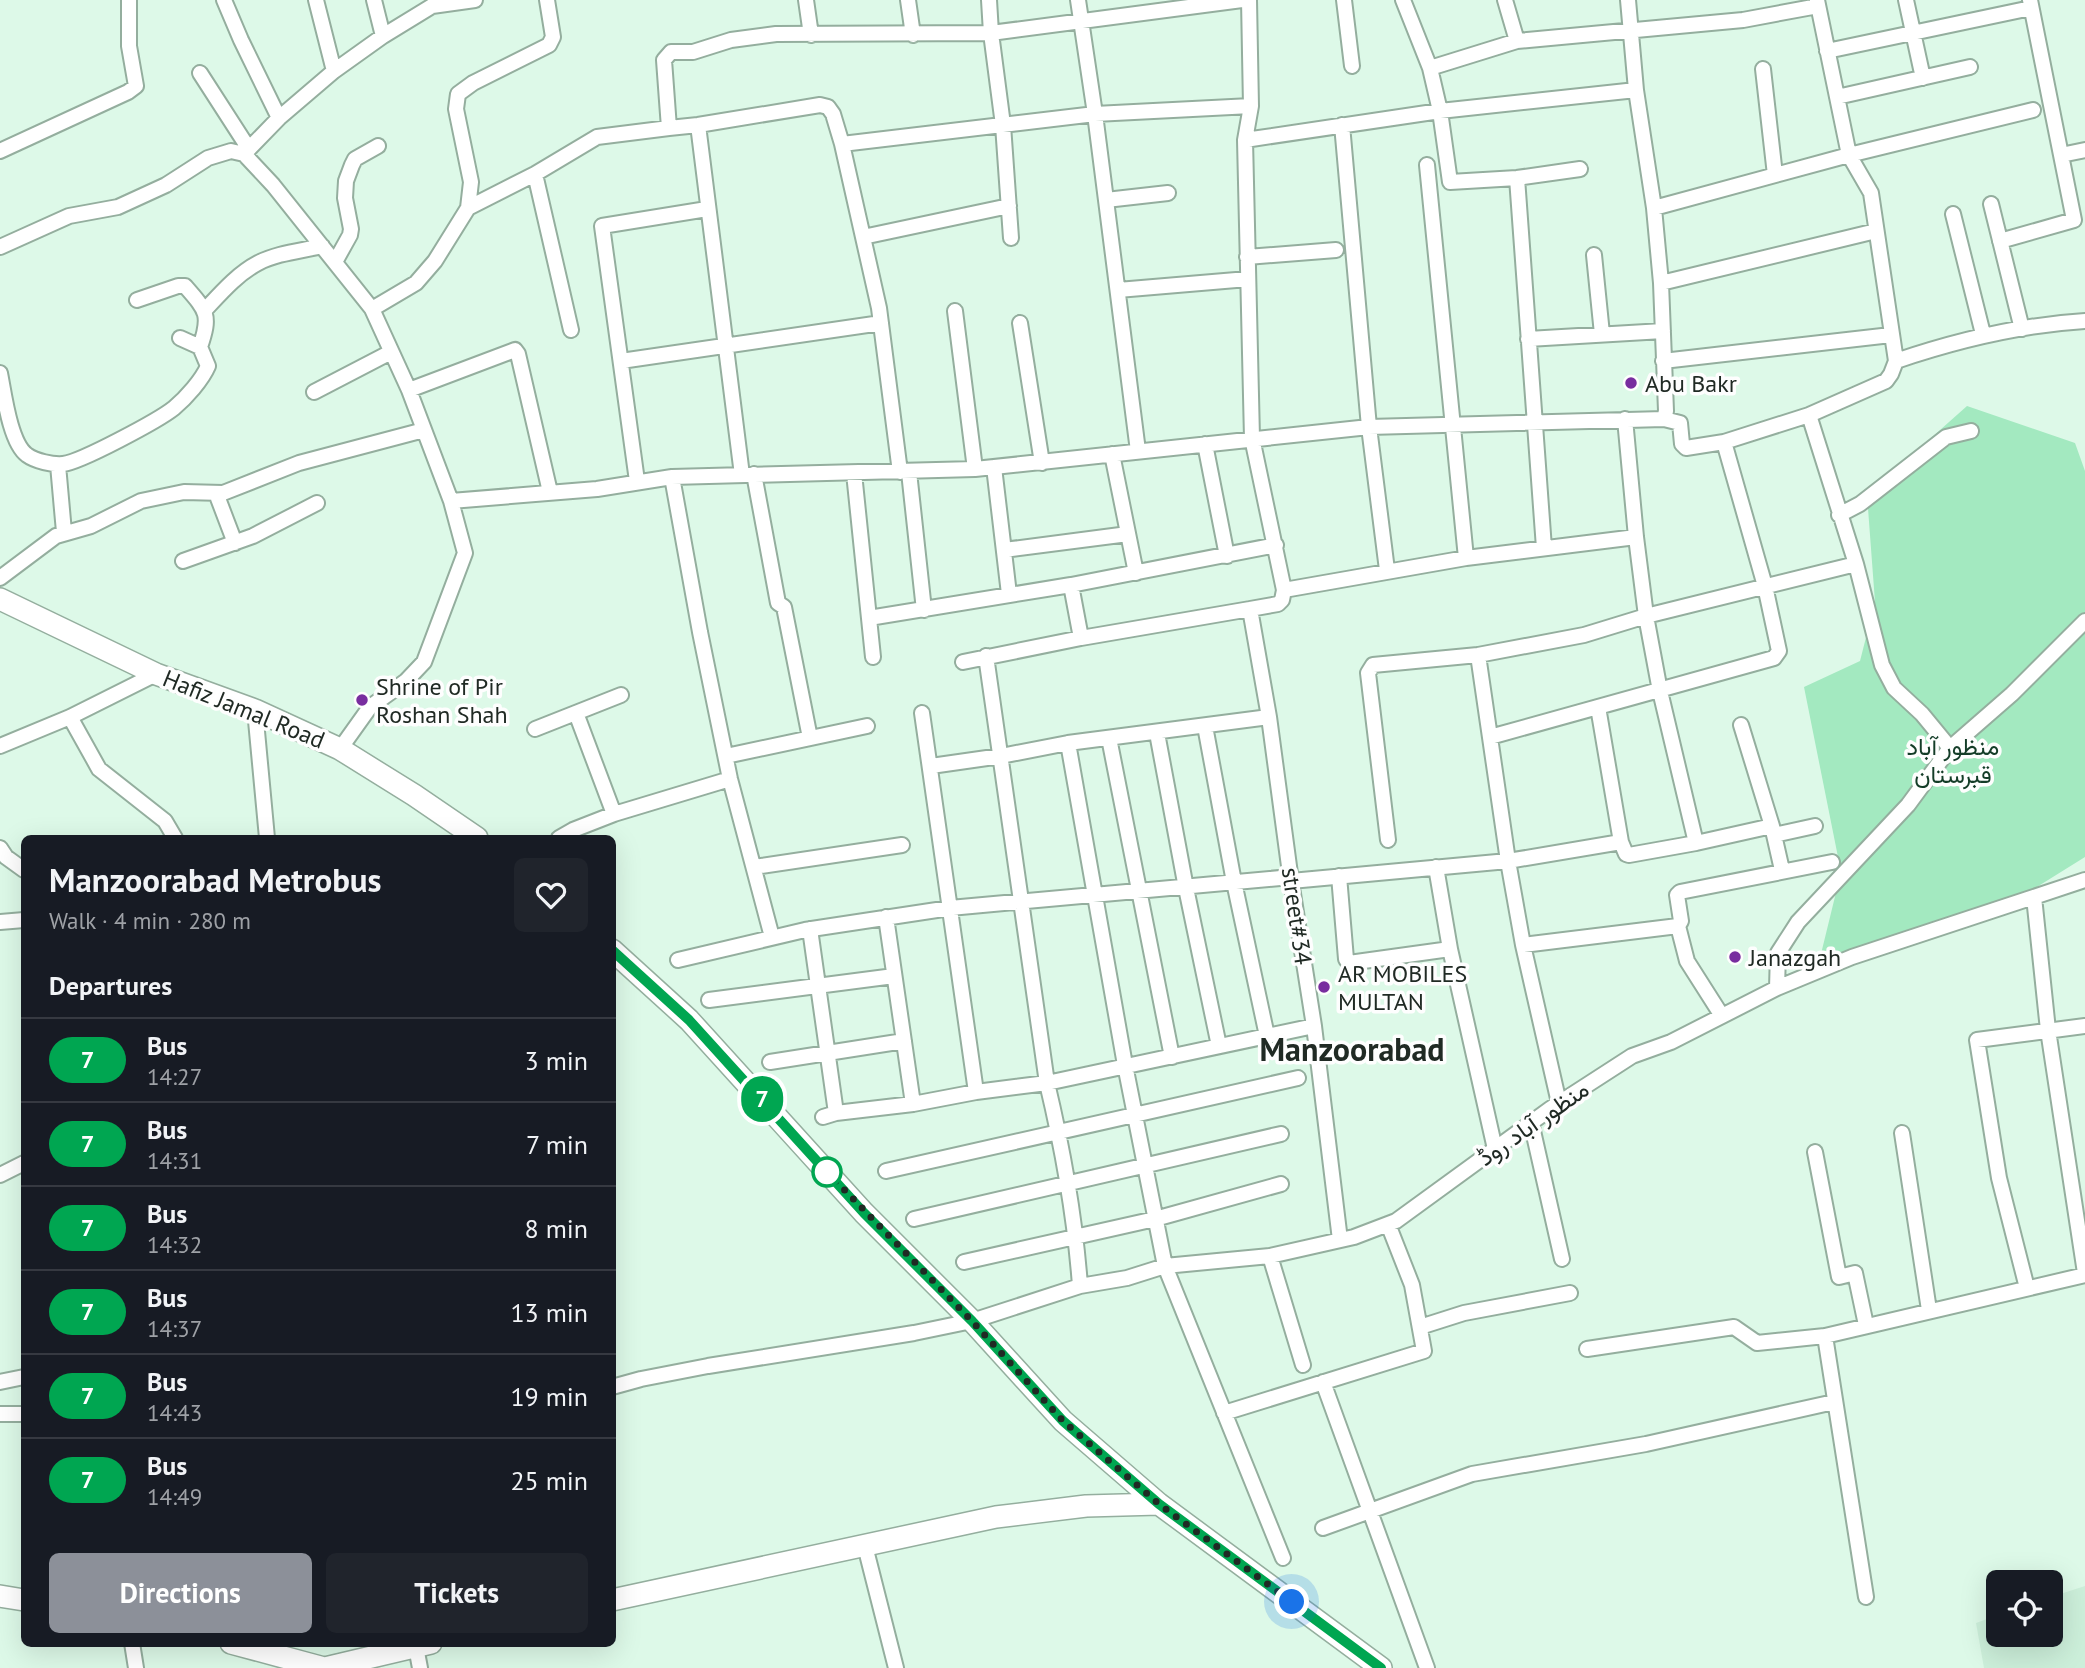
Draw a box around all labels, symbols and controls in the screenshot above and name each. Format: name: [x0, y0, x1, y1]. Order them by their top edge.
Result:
place label: Abu Bakr: [1645, 368, 1737, 399]
marker: Abu Bakr: [1623, 375, 1639, 391]
street label: Hafiz Jamal Road: [158, 662, 330, 756]
place label: Shrine of Pir Roshan Shah: [376, 671, 508, 730]
marker: Shrine of Pir Roshan Shah: [354, 692, 370, 708]
park label: منظور آباد قبرستان: [1907, 731, 1999, 790]
text: Manzoorabad Metrobus: [49, 858, 382, 901]
button: heart: [514, 858, 588, 932]
street label: street#34: [1275, 865, 1319, 967]
text: Walk · 4 min · 280 m: [49, 906, 251, 935]
place label: Janazgah: [1748, 942, 1841, 973]
marker: Janazgah: [1727, 949, 1743, 965]
place label: AR MOBILES MULTAN: [1338, 958, 1467, 1017]
text: Departures: [49, 969, 172, 1002]
marker: AR MOBILES MULTAN: [1316, 979, 1332, 995]
district label: Manzoorabad: [1259, 1028, 1445, 1070]
text: Bus: [147, 1029, 187, 1062]
text: 7: [81, 1044, 94, 1075]
text: 3 min: [525, 1044, 588, 1077]
text: 14:27: [147, 1062, 202, 1091]
street label: منظور آباد روڈ: [1471, 1073, 1595, 1173]
line badge: 7: [739, 1076, 785, 1122]
text: 7: [755, 1083, 769, 1114]
text: Bus: [147, 1113, 187, 1146]
text: 7: [81, 1128, 94, 1159]
text: 7 min: [526, 1128, 588, 1161]
text: 14:31: [147, 1146, 202, 1175]
unlabelled marker: [812, 1157, 842, 1187]
text: Bus: [147, 1197, 187, 1230]
text: 7: [81, 1212, 94, 1243]
text: 8 min: [525, 1212, 588, 1245]
text: 14:32: [147, 1230, 202, 1259]
text: Bus: [147, 1281, 187, 1314]
text: 7: [81, 1296, 94, 1327]
text: 13 min: [510, 1296, 588, 1329]
text: 14:37: [147, 1314, 202, 1343]
text: Bus: [147, 1365, 187, 1398]
text: 7: [81, 1380, 94, 1411]
text: 19 min: [510, 1380, 588, 1413]
text: 14:43: [147, 1398, 202, 1427]
text: Bus: [147, 1449, 187, 1482]
text: 7: [81, 1464, 94, 1495]
text: 25 min: [510, 1464, 588, 1497]
text: 14:49: [147, 1482, 202, 1511]
button: Directions: [49, 1553, 312, 1633]
button: Tickets: [326, 1553, 588, 1633]
map controls: [1986, 1570, 2063, 1647]
button: locate: [1986, 1570, 2063, 1647]
your location: [1274, 1584, 1309, 1619]

